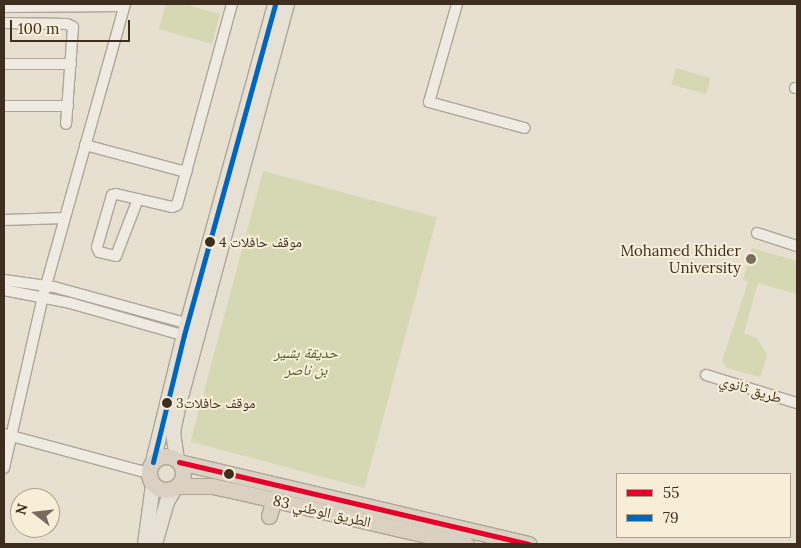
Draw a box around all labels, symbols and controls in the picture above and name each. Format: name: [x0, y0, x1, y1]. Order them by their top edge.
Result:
scale bar: [12, 10, 132, 42]
text: 100 m: [18, 19, 59, 38]
place label: موقف حافلات 4: [219, 234, 302, 250]
marker: موقف حافلات 4: [205, 237, 215, 247]
place label: Mohamed Khider University: [620, 241, 741, 276]
marker: Mohamed Khider University: [745, 253, 757, 265]
park label: حديقة بشير بن ناصر: [274, 343, 338, 378]
street label: طريق ثانوي: [718, 371, 784, 407]
place label: موقف حافلات3: [176, 395, 255, 411]
marker: موقف حافلات3: [162, 398, 172, 408]
unlabelled marker: [224, 469, 234, 479]
legend: [616, 473, 791, 538]
text: 55: [663, 483, 679, 502]
north arrow: [10, 488, 60, 538]
street label: الطريق الوطني 83: [271, 491, 373, 531]
text: N: [11, 501, 32, 517]
text: 79: [663, 508, 679, 527]

